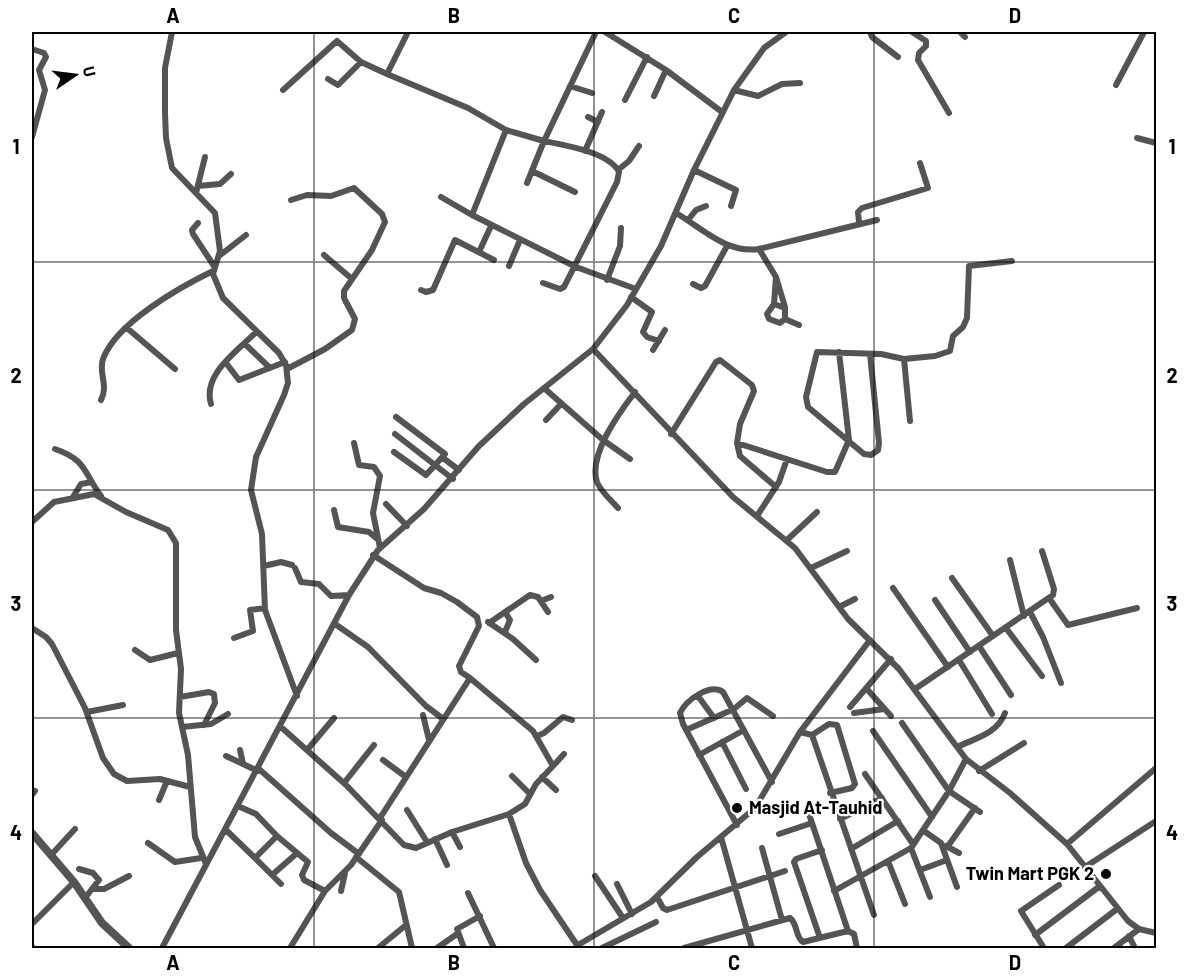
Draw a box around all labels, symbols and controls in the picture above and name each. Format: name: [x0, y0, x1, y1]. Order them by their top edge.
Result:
text: A: [166, 3, 180, 27]
text: B: [448, 3, 460, 27]
text: C: [728, 3, 740, 27]
text: D: [1009, 3, 1021, 27]
north arrow: [45, 45, 105, 105]
text: U: [80, 64, 100, 78]
text: 1: [12, 134, 20, 158]
text: 1: [1168, 134, 1176, 158]
text: 2: [10, 363, 22, 387]
text: 2: [1166, 363, 1178, 387]
text: 3: [11, 591, 21, 615]
text: 3: [1167, 591, 1177, 615]
place label: Masjid At-Tauhid: [749, 796, 882, 818]
marker: Masjid At-Tauhid: [730, 801, 744, 815]
text: 4: [10, 820, 22, 844]
text: 4: [1166, 820, 1178, 844]
place label: Twin Mart PGK 2: [966, 862, 1094, 884]
marker: Twin Mart PGK 2: [1099, 867, 1113, 881]
text: A: [166, 950, 180, 974]
text: B: [448, 950, 460, 974]
text: C: [728, 950, 740, 974]
text: D: [1009, 950, 1021, 974]

